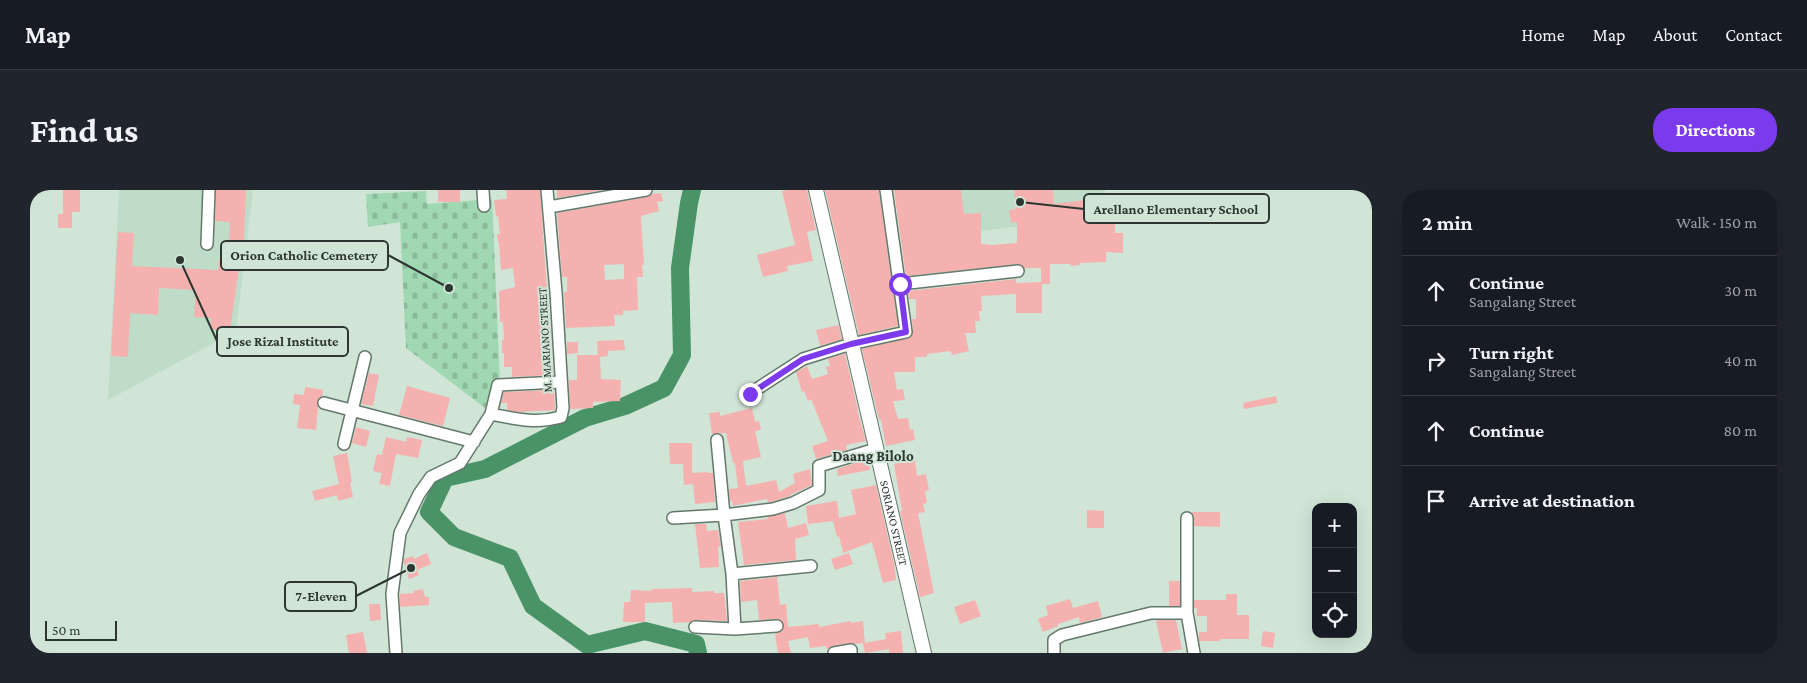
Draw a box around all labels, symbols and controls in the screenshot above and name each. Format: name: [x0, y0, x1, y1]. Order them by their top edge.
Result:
text: Map: [25, 21, 71, 48]
text: Home: [1522, 25, 1565, 45]
text: Map: [1593, 25, 1625, 45]
text: About: [1653, 25, 1697, 45]
text: Contact: [1725, 25, 1782, 45]
button: Directions: [1653, 108, 1777, 152]
text: Find us: [30, 111, 138, 150]
callout: Arellano Elementary School: [1084, 194, 1269, 223]
text: Arellano Elementary School: [1093, 201, 1258, 217]
text: 2 min: [1422, 211, 1473, 235]
text: Walk · 150 m: [1676, 214, 1757, 231]
callout: Orion Catholic Cemetery: [221, 241, 388, 270]
text: Orion Catholic Cemetery: [230, 247, 378, 263]
text: Continue: [1469, 272, 1544, 293]
route start: [889, 273, 912, 296]
icon: ahead: [1422, 277, 1450, 305]
text: 30 m: [1725, 282, 1757, 299]
street label: M. MARIANO STREET: [535, 287, 555, 393]
text: Sangalang Street: [1469, 293, 1576, 310]
callout: Jose Rizal Institute: [217, 327, 348, 356]
text: Jose Rizal Institute: [225, 333, 339, 349]
text: Turn right: [1469, 342, 1554, 363]
icon: right: [1422, 347, 1450, 375]
text: 40 m: [1724, 352, 1757, 369]
text: Sangalang Street: [1469, 363, 1576, 380]
route end: [739, 383, 762, 406]
icon: ahead: [1422, 417, 1450, 445]
text: Continue: [1469, 420, 1544, 441]
text: 80 m: [1723, 422, 1757, 439]
district label: Daang Bilolo: [832, 448, 914, 464]
street label: SORIANO STREET: [877, 479, 911, 568]
icon: arrive: [1422, 487, 1450, 515]
text: Arrive at destination: [1469, 490, 1635, 511]
map controls: [1312, 503, 1357, 638]
button: +: [1312, 503, 1357, 548]
button: −: [1312, 548, 1357, 593]
callout: 7-Eleven: [285, 582, 356, 611]
text: 7-Eleven: [295, 588, 347, 604]
button: locate: [1312, 593, 1357, 638]
scale bar: [45, 618, 118, 641]
text: 50 m: [52, 622, 80, 638]

